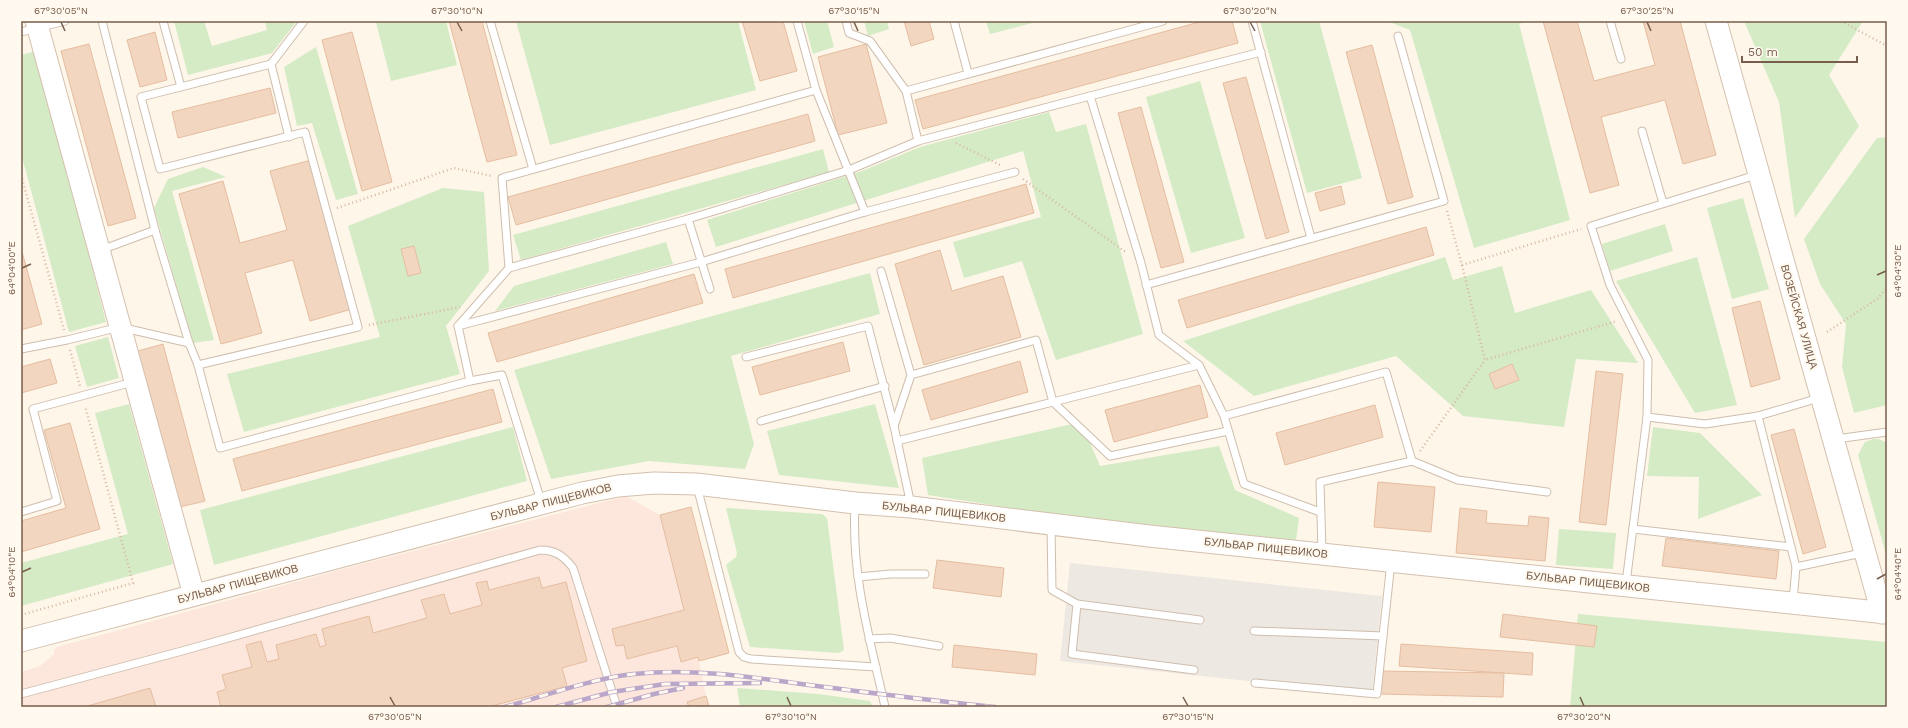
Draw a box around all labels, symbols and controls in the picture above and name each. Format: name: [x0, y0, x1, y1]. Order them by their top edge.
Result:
text: 67°30'05"N: [34, 5, 88, 16]
text: 67°30'10"N: [431, 5, 483, 16]
text: 67°30'15"N: [828, 5, 880, 16]
text: 67°30'20"N: [1223, 5, 1277, 16]
text: 67°30'25"N: [1620, 5, 1674, 16]
scale bar: [1742, 38, 1857, 64]
text: 50 m: [1748, 45, 1778, 59]
text: 64°04'00"E: [6, 241, 17, 295]
text: 64°04'30"E: [1892, 244, 1903, 298]
street label: ВОЗЕЙСКАЯ УЛИЦА: [1778, 263, 1820, 371]
street label: БУЛЬВАР ПИЩЕВИКОВ: [489, 481, 613, 523]
street label: БУЛЬВАР ПИЩЕВИКОВ: [882, 499, 1006, 525]
street label: БУЛЬВАР ПИЩЕВИКОВ: [1204, 535, 1328, 561]
text: 64°04'10"E: [6, 546, 17, 598]
text: 64°04'40"E: [1892, 548, 1903, 600]
street label: БУЛЬВАР ПИЩЕВИКОВ: [176, 562, 300, 606]
street label: БУЛЬВАР ПИЩЕВИКОВ: [1526, 569, 1650, 595]
text: 67°30'05"N: [368, 711, 422, 722]
text: 67°30'10"N: [765, 711, 817, 722]
text: 67°30'15"N: [1162, 711, 1214, 722]
text: 67°30'20"N: [1557, 711, 1611, 722]

